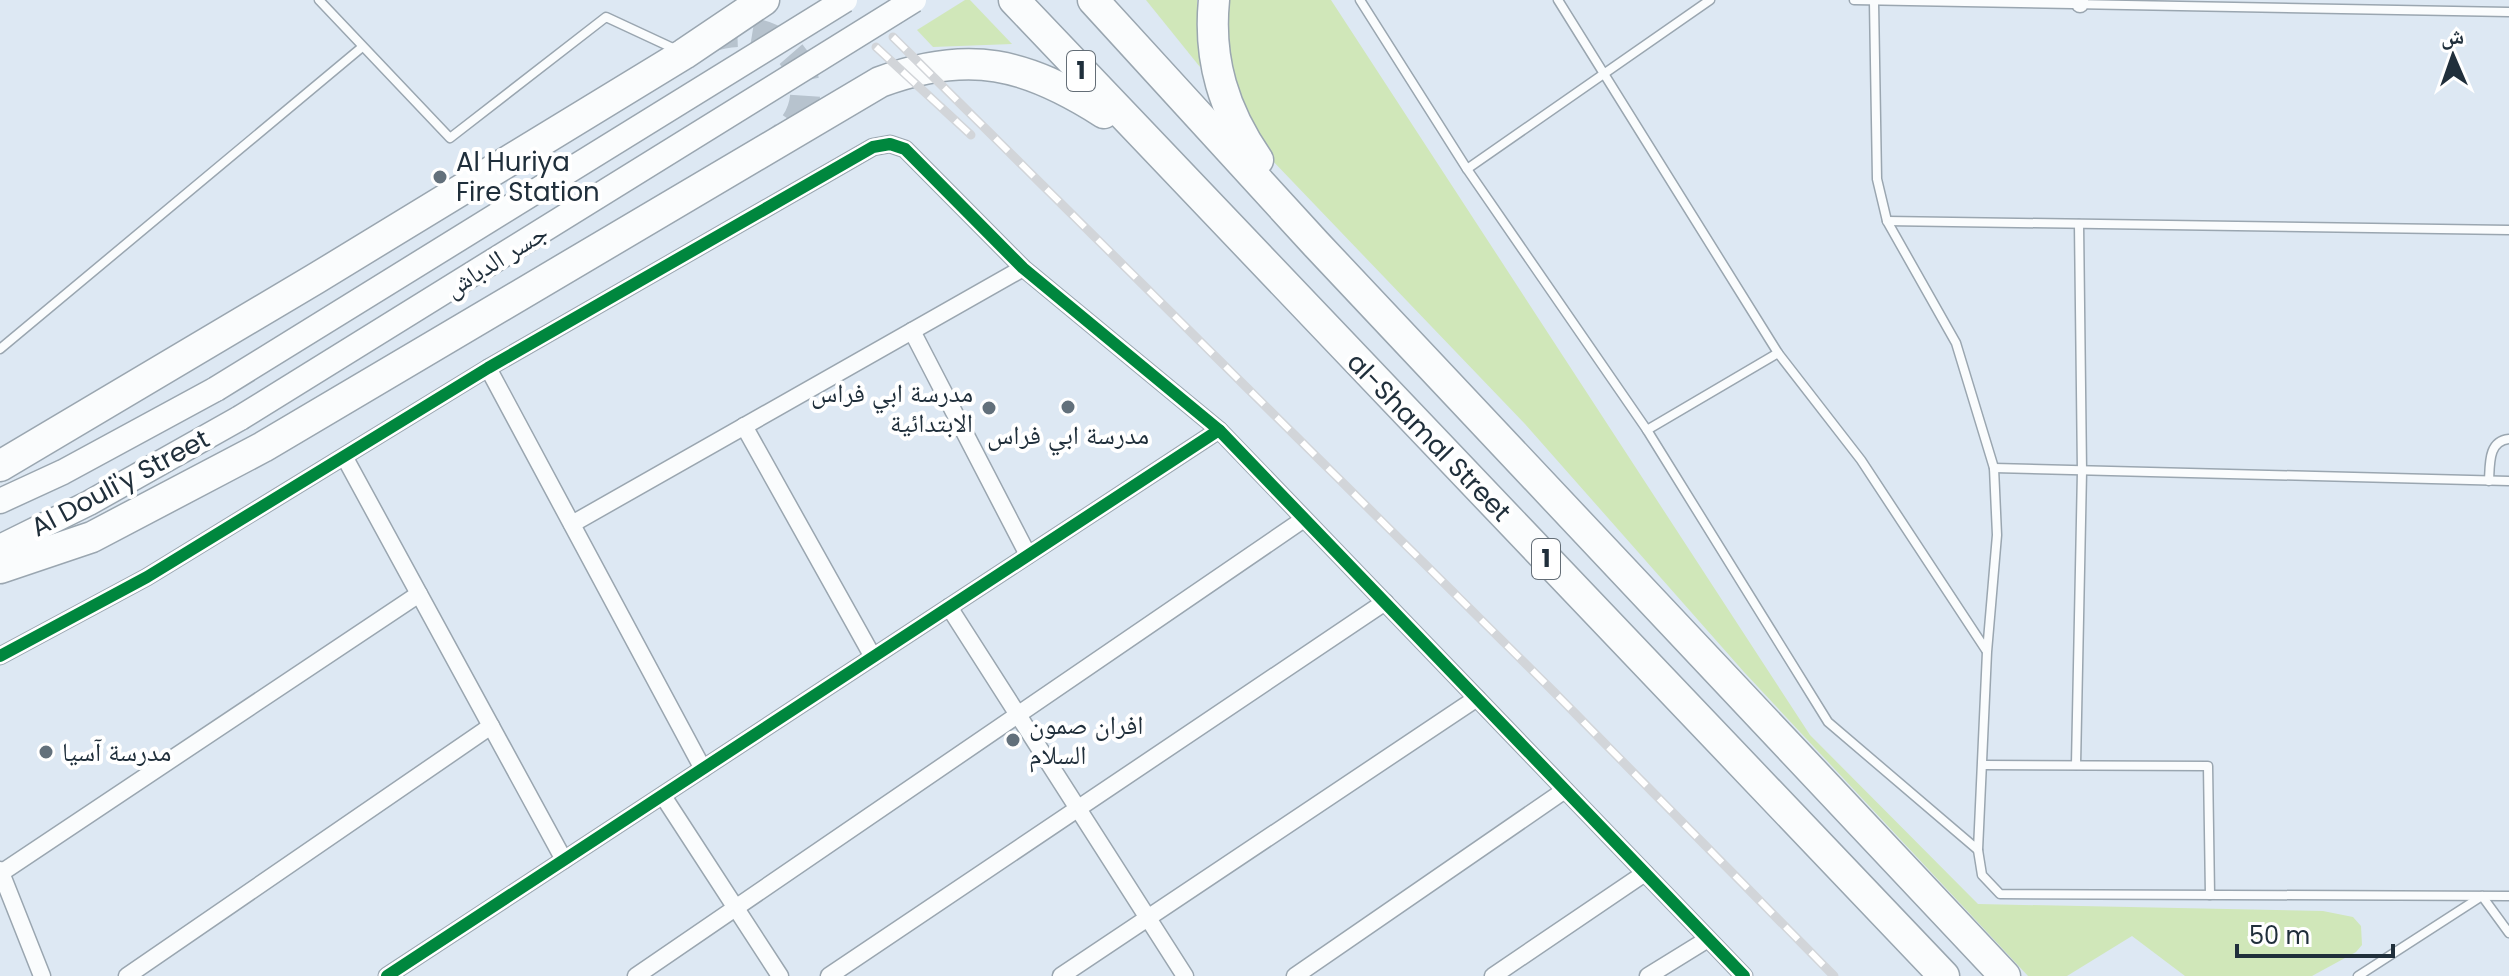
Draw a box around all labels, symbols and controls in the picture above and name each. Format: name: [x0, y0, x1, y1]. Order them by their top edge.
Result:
north arrow: [2413, 16, 2493, 96]
text: ش: [2440, 21, 2465, 52]
road number: 1: [1067, 51, 1095, 91]
place label: Al Huriya Fire Station: [456, 144, 600, 210]
marker: Al Huriya Fire Station: [431, 168, 449, 186]
street label: جسر الدباش: [438, 214, 554, 306]
street label: al-Shamal Street: [1339, 345, 1519, 529]
place label: مدرسة ابي فراس الابتدائية: [811, 375, 973, 441]
marker: مدرسة ابي فراس: [1059, 398, 1077, 416]
marker: مدرسة ابي فراس الابتدائية: [980, 399, 998, 417]
place label: مدرسة ابي فراس: [987, 417, 1149, 456]
street label: Al Douli'y Street: [25, 421, 215, 545]
road number: 1: [1532, 539, 1560, 579]
place label: افران صمون السلام: [1029, 707, 1144, 773]
marker: افران صمون السلام: [1004, 731, 1022, 749]
place label: مدرسة آسيا: [62, 734, 171, 770]
marker: مدرسة آسيا: [37, 743, 55, 761]
scale bar: [2237, 908, 2393, 958]
text: 50 m: [2249, 919, 2310, 952]

